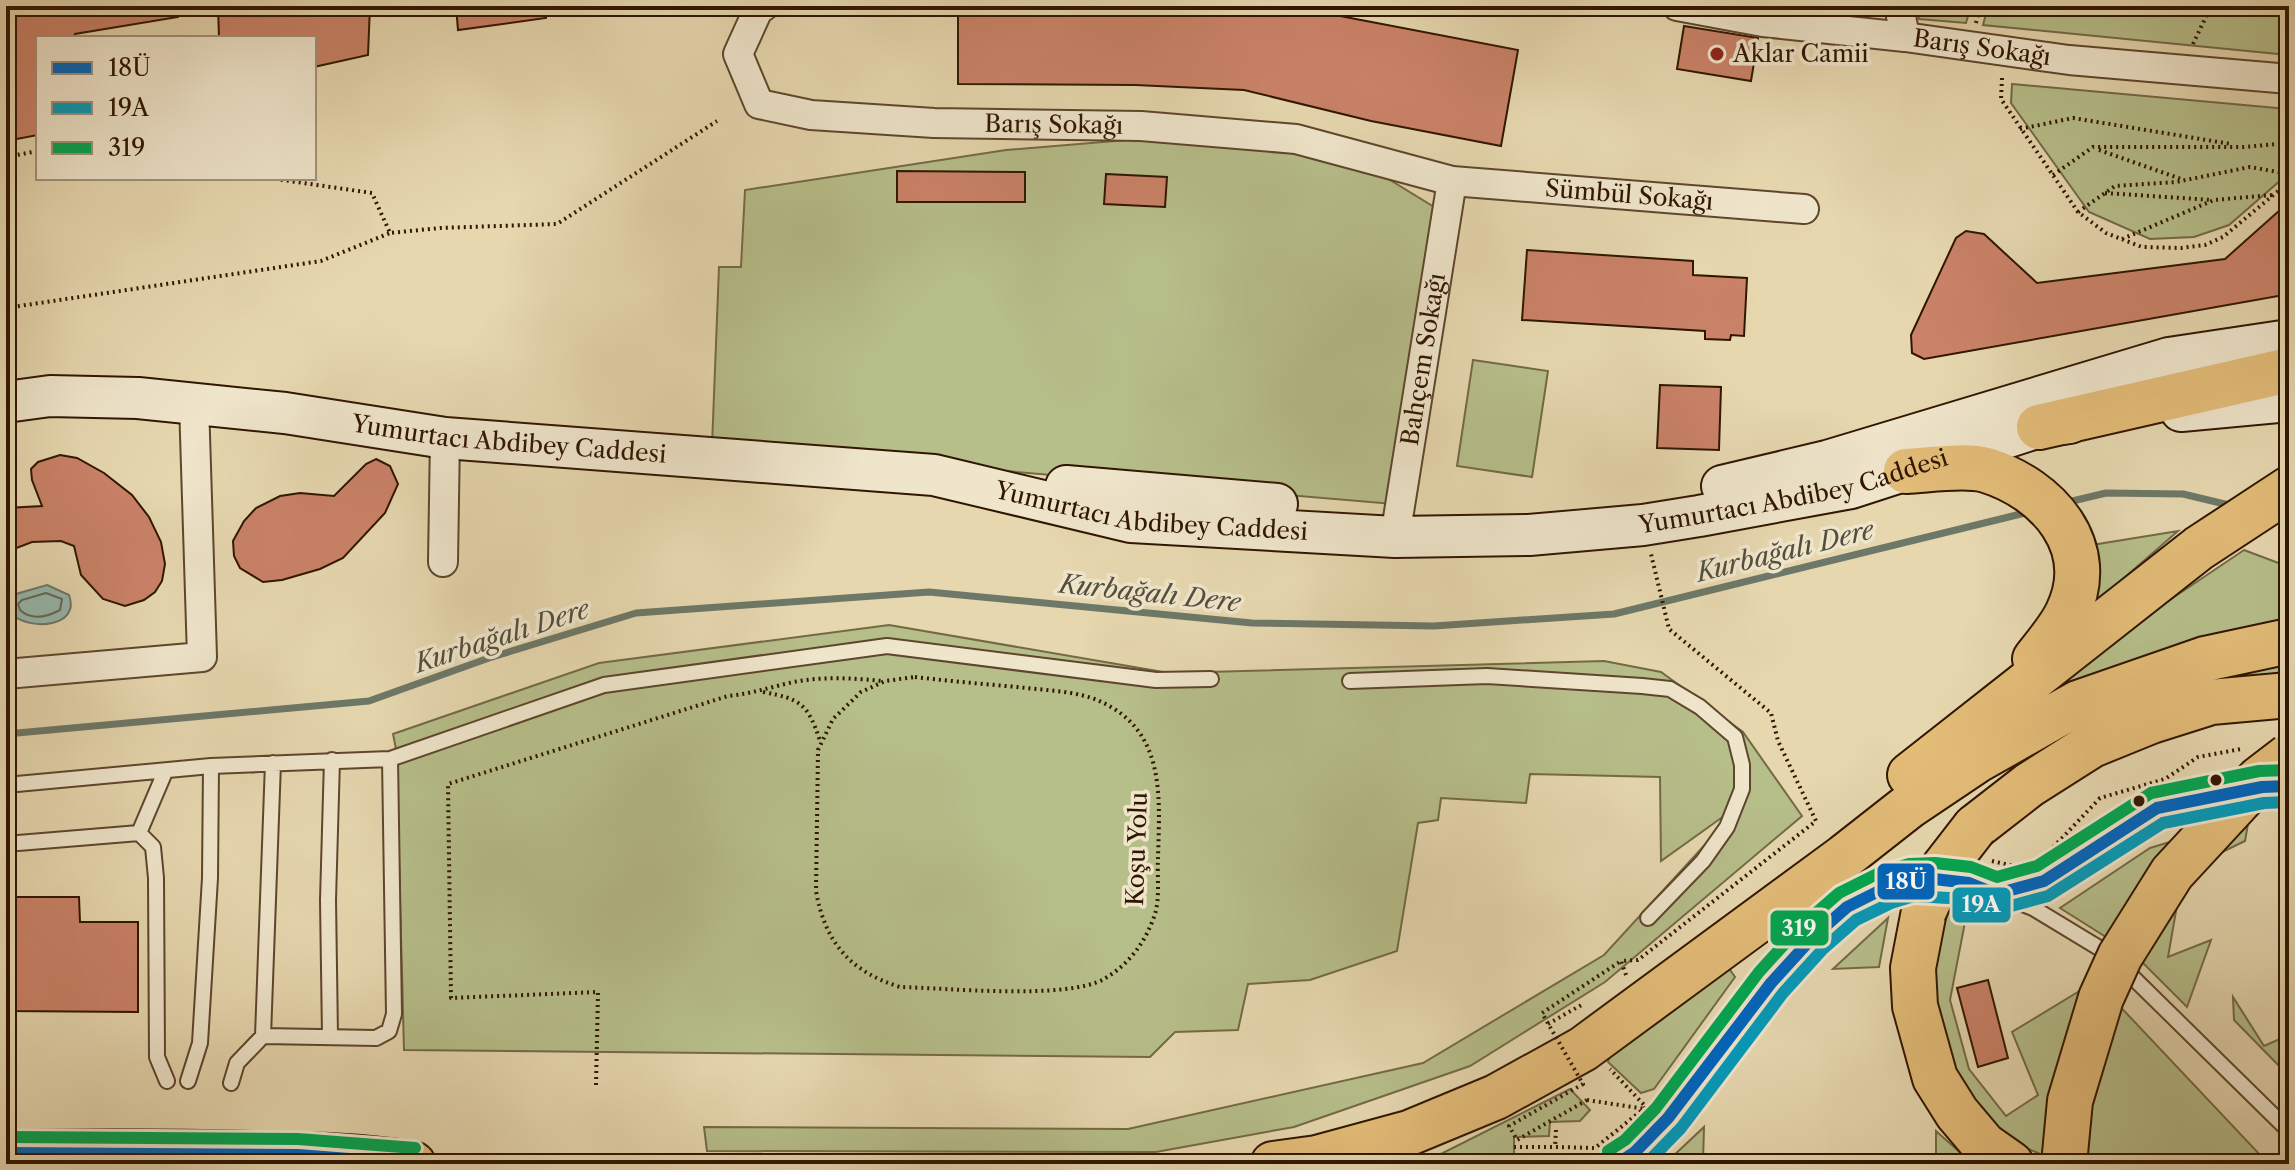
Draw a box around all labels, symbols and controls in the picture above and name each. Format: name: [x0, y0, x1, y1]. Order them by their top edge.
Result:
street label: Barış Sokağı: [1911, 23, 2053, 71]
legend: [36, 36, 316, 180]
place label: Aklar Camii: [1732, 39, 1869, 68]
marker: Aklar Camii: [1708, 45, 1726, 63]
text: 18Ü: [108, 53, 151, 82]
text: 19A: [108, 93, 150, 122]
street label: Barış Sokağı: [984, 109, 1123, 140]
text: 319: [108, 133, 145, 162]
street label: Sümbül Sokağı: [1544, 173, 1714, 216]
street label: Bahçem Sokağı: [1395, 271, 1451, 448]
street label: Yumurtacı Abdibey Caddesi: [349, 408, 667, 469]
street label: Yumurtacı Abdibey Caddesi: [1636, 443, 1951, 540]
street label: Yumurtacı Abdibey Caddesi: [991, 475, 1309, 546]
water label: Kurbağalı Dere: [1691, 513, 1879, 589]
water label: Kurbağalı Dere: [1056, 567, 1244, 619]
water label: Kurbağalı Dere: [409, 592, 595, 680]
unlabelled marker: [2208, 772, 2224, 788]
street label: Koşu Yolu: [1120, 791, 1153, 907]
unlabelled marker: [2131, 793, 2147, 809]
line badge: 18Ü: [1876, 862, 1936, 901]
text: 18Ü: [1885, 867, 1927, 895]
line badge: 19A: [1951, 886, 2012, 924]
text: 19A: [1961, 891, 2002, 918]
line badge: 319: [1769, 909, 1830, 947]
text: 319: [1781, 915, 1817, 942]

